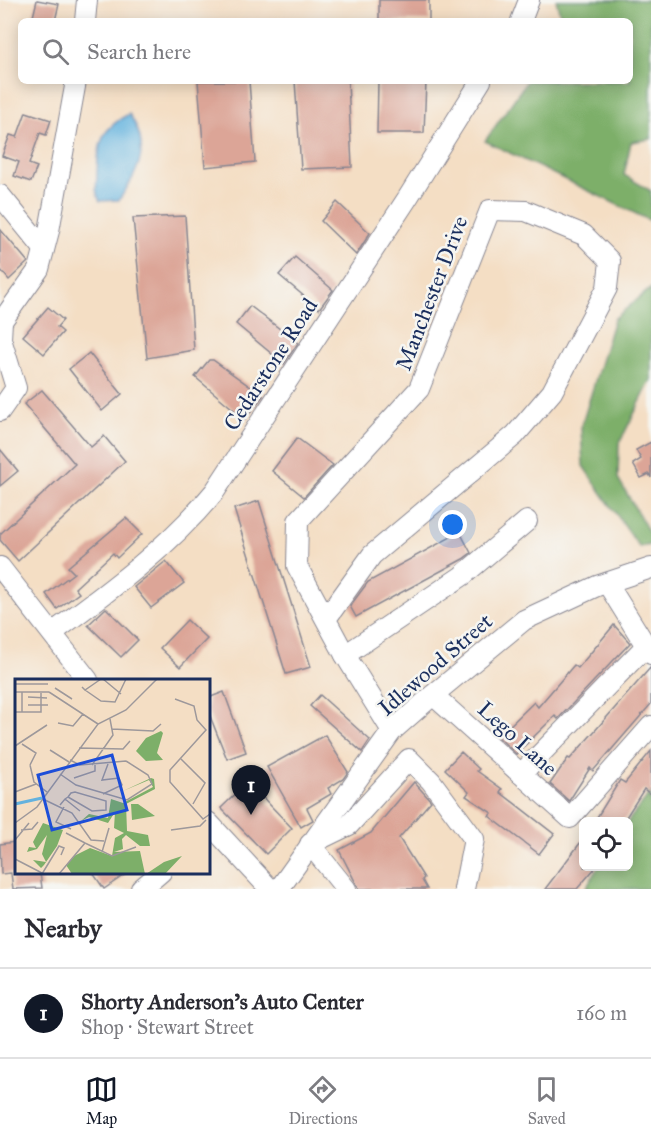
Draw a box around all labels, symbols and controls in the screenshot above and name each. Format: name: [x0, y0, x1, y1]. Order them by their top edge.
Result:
search box: [18, 18, 633, 84]
icon: search: [39, 35, 72, 68]
text: Search here: [87, 38, 191, 65]
street label: Manchester Drive: [390, 212, 473, 374]
street label: Cedarstone Road: [218, 293, 323, 436]
your location: [438, 510, 467, 539]
street label: Idlewood Street: [373, 607, 498, 721]
inset map: [15, 679, 210, 874]
street label: Lego Lane: [472, 695, 563, 781]
pin: 1: [232, 766, 270, 815]
map controls: [579, 817, 633, 871]
button: locate: [579, 817, 633, 871]
text: Nearby: [24, 912, 102, 944]
text: Shorty Anderson's Auto Center: [81, 988, 364, 1015]
text: 1: [40, 1001, 47, 1025]
text: 160 m: [576, 1001, 627, 1025]
text: Shop · Stewart Street: [81, 1015, 254, 1039]
tab: Map: [85, 1073, 118, 1128]
tab: Directions: [288, 1073, 357, 1128]
tab: Saved: [528, 1073, 566, 1128]

